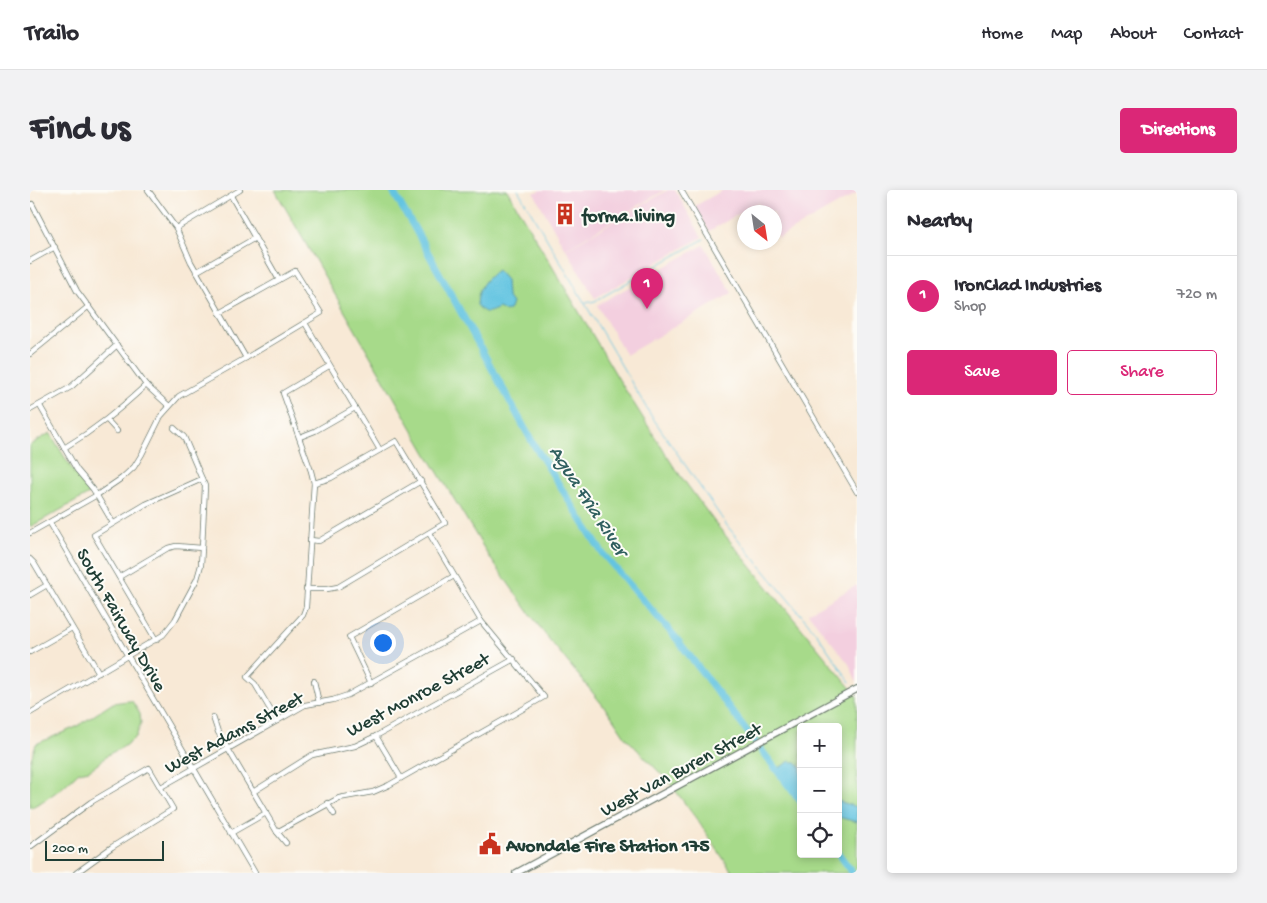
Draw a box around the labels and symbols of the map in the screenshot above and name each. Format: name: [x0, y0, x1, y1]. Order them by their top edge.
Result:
building icon: forma.living: [552, 201, 578, 227]
north arrow: [737, 205, 782, 250]
place label: forma.living: [581, 206, 675, 229]
pin: 1: [631, 268, 663, 309]
water label: Agua Fria River: [543, 442, 633, 565]
street label: South Fairway Drive: [70, 545, 170, 697]
your location: [370, 630, 396, 656]
street label: West Monroe Street: [343, 648, 496, 744]
street label: West Adams Street: [161, 687, 310, 780]
street label: West Van Buren Street: [597, 718, 768, 823]
public building icon: Avondale Fire Station 175: [477, 831, 503, 857]
place label: Avondale Fire Station 175: [505, 836, 709, 859]
scale bar: [45, 838, 164, 861]

